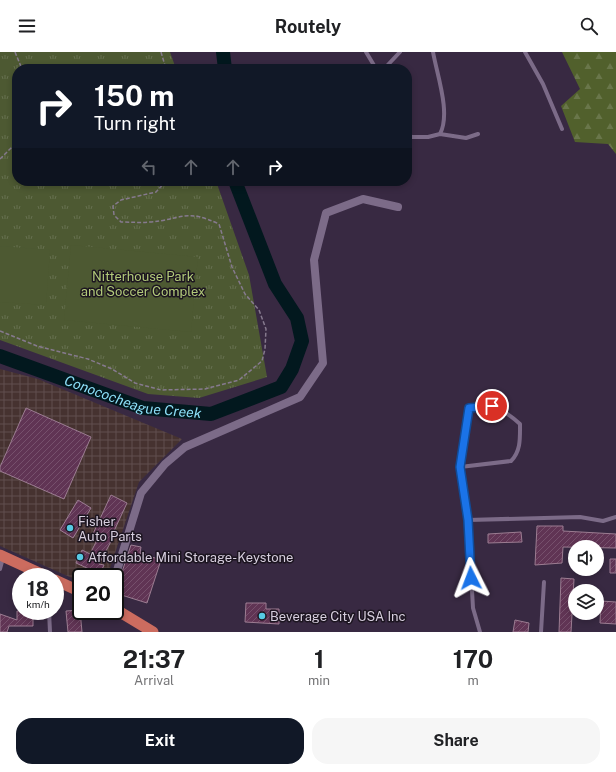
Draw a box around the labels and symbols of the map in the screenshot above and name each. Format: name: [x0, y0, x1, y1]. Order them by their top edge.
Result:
park label: Nitterhouse Park and Soccer Complex: [81, 269, 205, 299]
water label: Conococheague Creek: [62, 372, 203, 421]
pin: [475, 389, 509, 423]
place label: Fisher Auto Parts: [78, 514, 142, 544]
marker: Fisher Auto Parts: [65, 523, 75, 533]
place label: Affordable Mini Storage-Keystone: [88, 550, 293, 565]
marker: Affordable Mini Storage-Keystone: [75, 552, 85, 562]
position arrow: [450, 557, 492, 599]
speed limit sign: 20: [72, 568, 124, 620]
place label: Beverage City USA Inc: [270, 609, 406, 624]
marker: Beverage City USA Inc: [257, 611, 267, 621]

